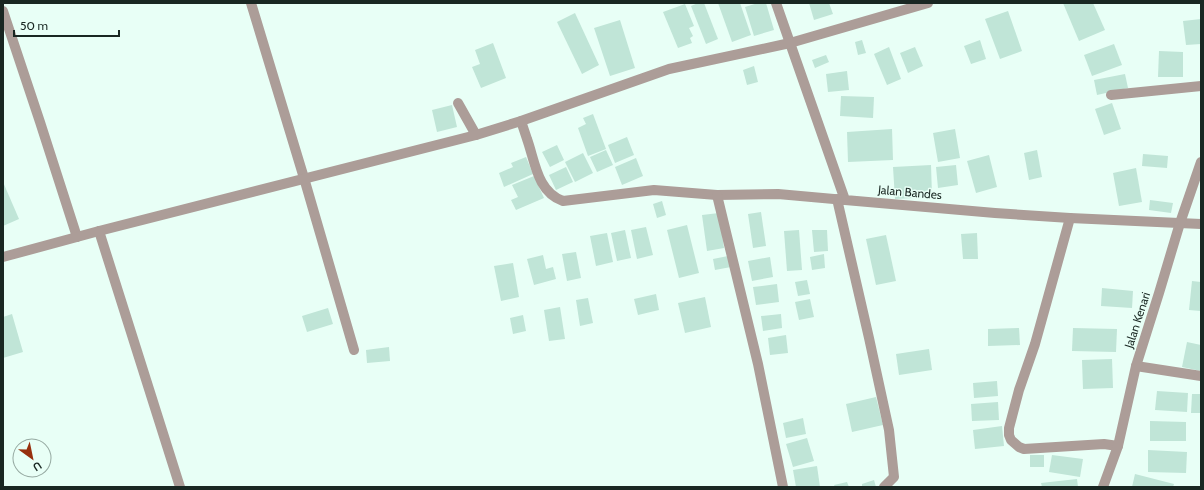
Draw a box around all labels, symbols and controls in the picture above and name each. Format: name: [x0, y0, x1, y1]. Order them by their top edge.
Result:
scale bar: [14, 12, 119, 38]
text: 50 m: [20, 18, 48, 33]
street label: Jalan Bandes: [876, 182, 943, 202]
street label: Jalan Kenari: [1121, 290, 1153, 351]
north arrow: [12, 438, 52, 478]
text: U: [30, 458, 45, 474]

